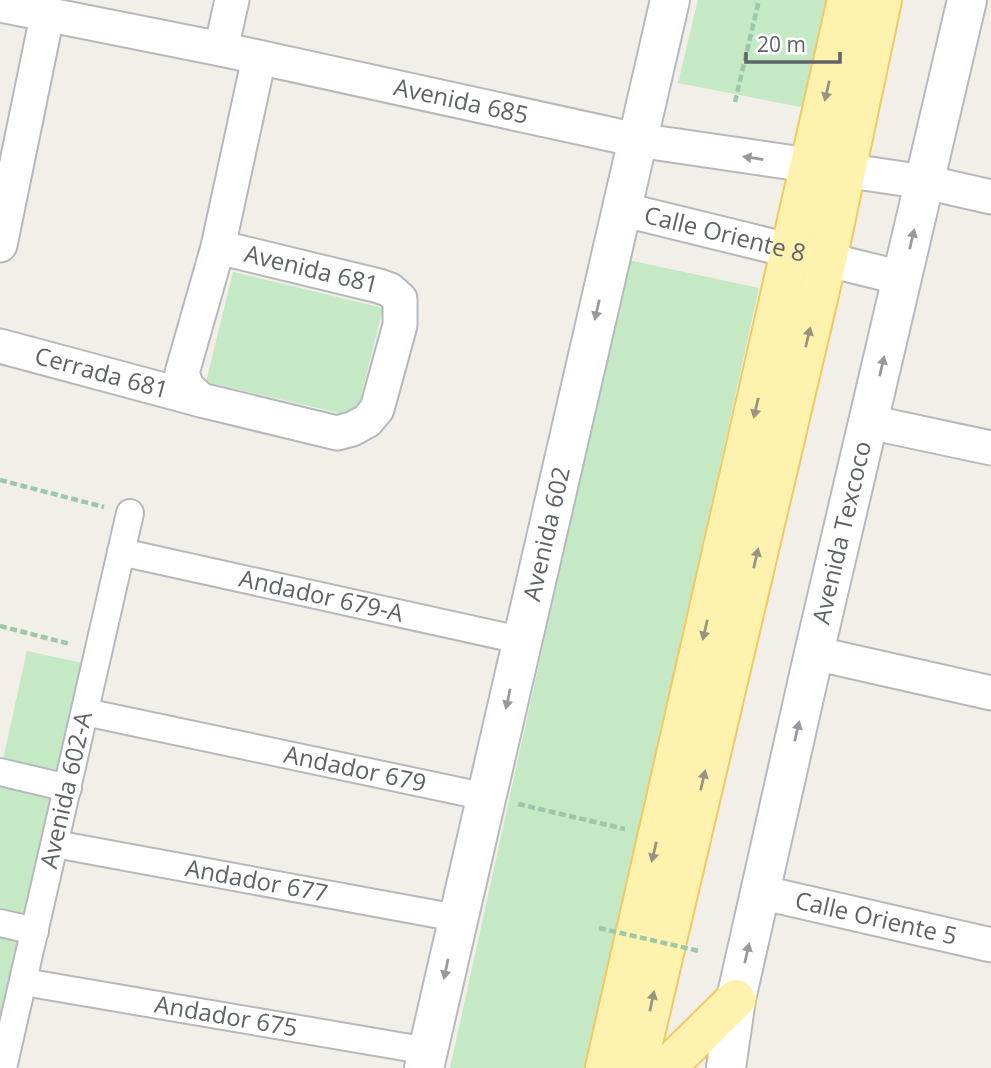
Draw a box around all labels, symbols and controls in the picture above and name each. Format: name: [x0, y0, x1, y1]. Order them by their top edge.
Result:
scale bar: [746, 21, 841, 65]
text: 20 m: [757, 30, 806, 58]
street label: Avenida 685: [391, 69, 532, 131]
one-way arrow: [821, 80, 832, 102]
one-way arrow: [742, 152, 764, 163]
street label: Calle Oriente 8: [641, 197, 809, 269]
one-way arrow: [906, 228, 917, 250]
street label: Avenida 681: [241, 236, 382, 300]
one-way arrow: [591, 300, 602, 322]
one-way arrow: [803, 326, 814, 348]
street label: Cerrada 681: [31, 338, 172, 406]
one-way arrow: [877, 355, 888, 377]
one-way arrow: [750, 397, 761, 419]
street label: Avenida Texcoco: [803, 438, 878, 627]
street label: Avenida 602: [514, 463, 577, 604]
one-way arrow: [750, 547, 761, 569]
street label: Andador 679-A: [236, 561, 408, 629]
one-way arrow: [699, 619, 710, 641]
one-way arrow: [502, 688, 513, 710]
street label: Avenida 602-A: [31, 707, 99, 871]
one-way arrow: [791, 720, 802, 742]
street label: Andador 679: [281, 737, 429, 799]
one-way arrow: [698, 769, 709, 791]
one-way arrow: [649, 841, 660, 863]
street label: Andador 677: [183, 850, 331, 909]
street label: Calle Oriente 5: [792, 883, 960, 952]
one-way arrow: [741, 942, 752, 964]
one-way arrow: [441, 958, 452, 980]
street label: Andador 675: [152, 987, 300, 1043]
one-way arrow: [647, 990, 658, 1012]

